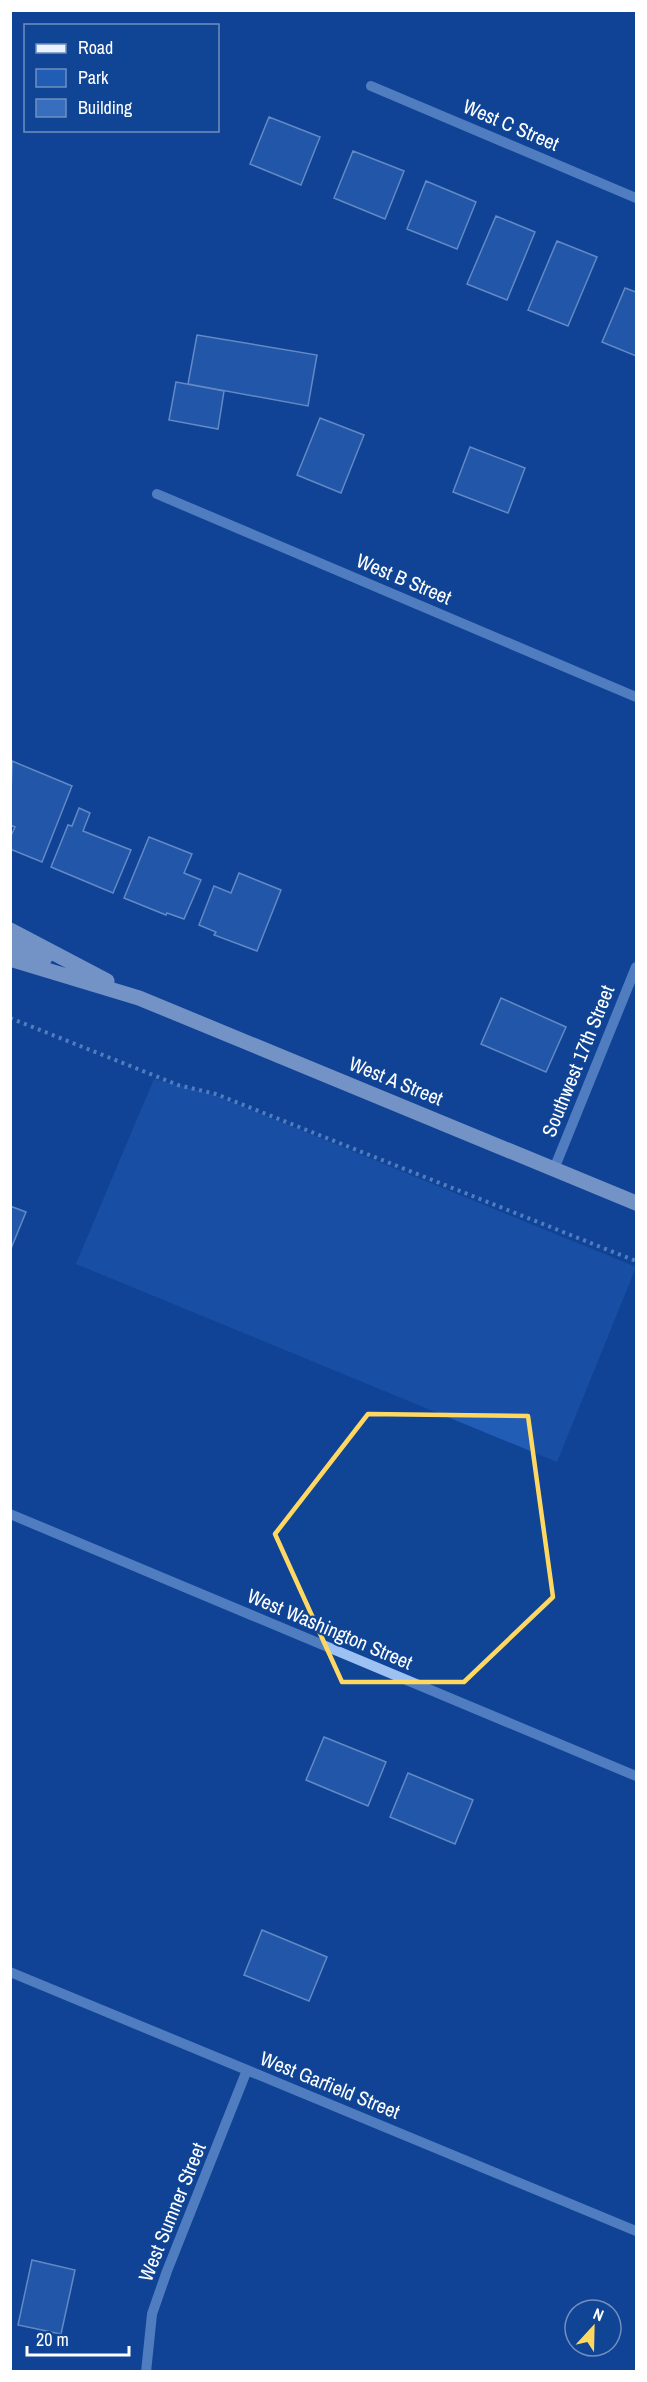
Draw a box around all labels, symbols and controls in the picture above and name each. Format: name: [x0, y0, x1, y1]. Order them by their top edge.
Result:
legend: [24, 24, 219, 132]
text: Road: [78, 35, 113, 60]
text: Park: [78, 65, 109, 90]
street label: West C Street: [459, 92, 564, 157]
text: Building: [78, 95, 133, 120]
street label: West B Street: [352, 546, 456, 611]
street label: Southwest 17th Street: [535, 981, 620, 1141]
street label: West A Street: [345, 1049, 448, 1112]
street label: West Washington Street: [244, 1582, 417, 1676]
street label: West Garfield Street: [256, 2044, 404, 2125]
street label: West Sumner Street: [131, 2138, 212, 2285]
north arrow: [563, 2298, 623, 2358]
text: N: [590, 2302, 607, 2326]
scale bar: [27, 2319, 129, 2357]
text: 20 m: [36, 2327, 69, 2352]

